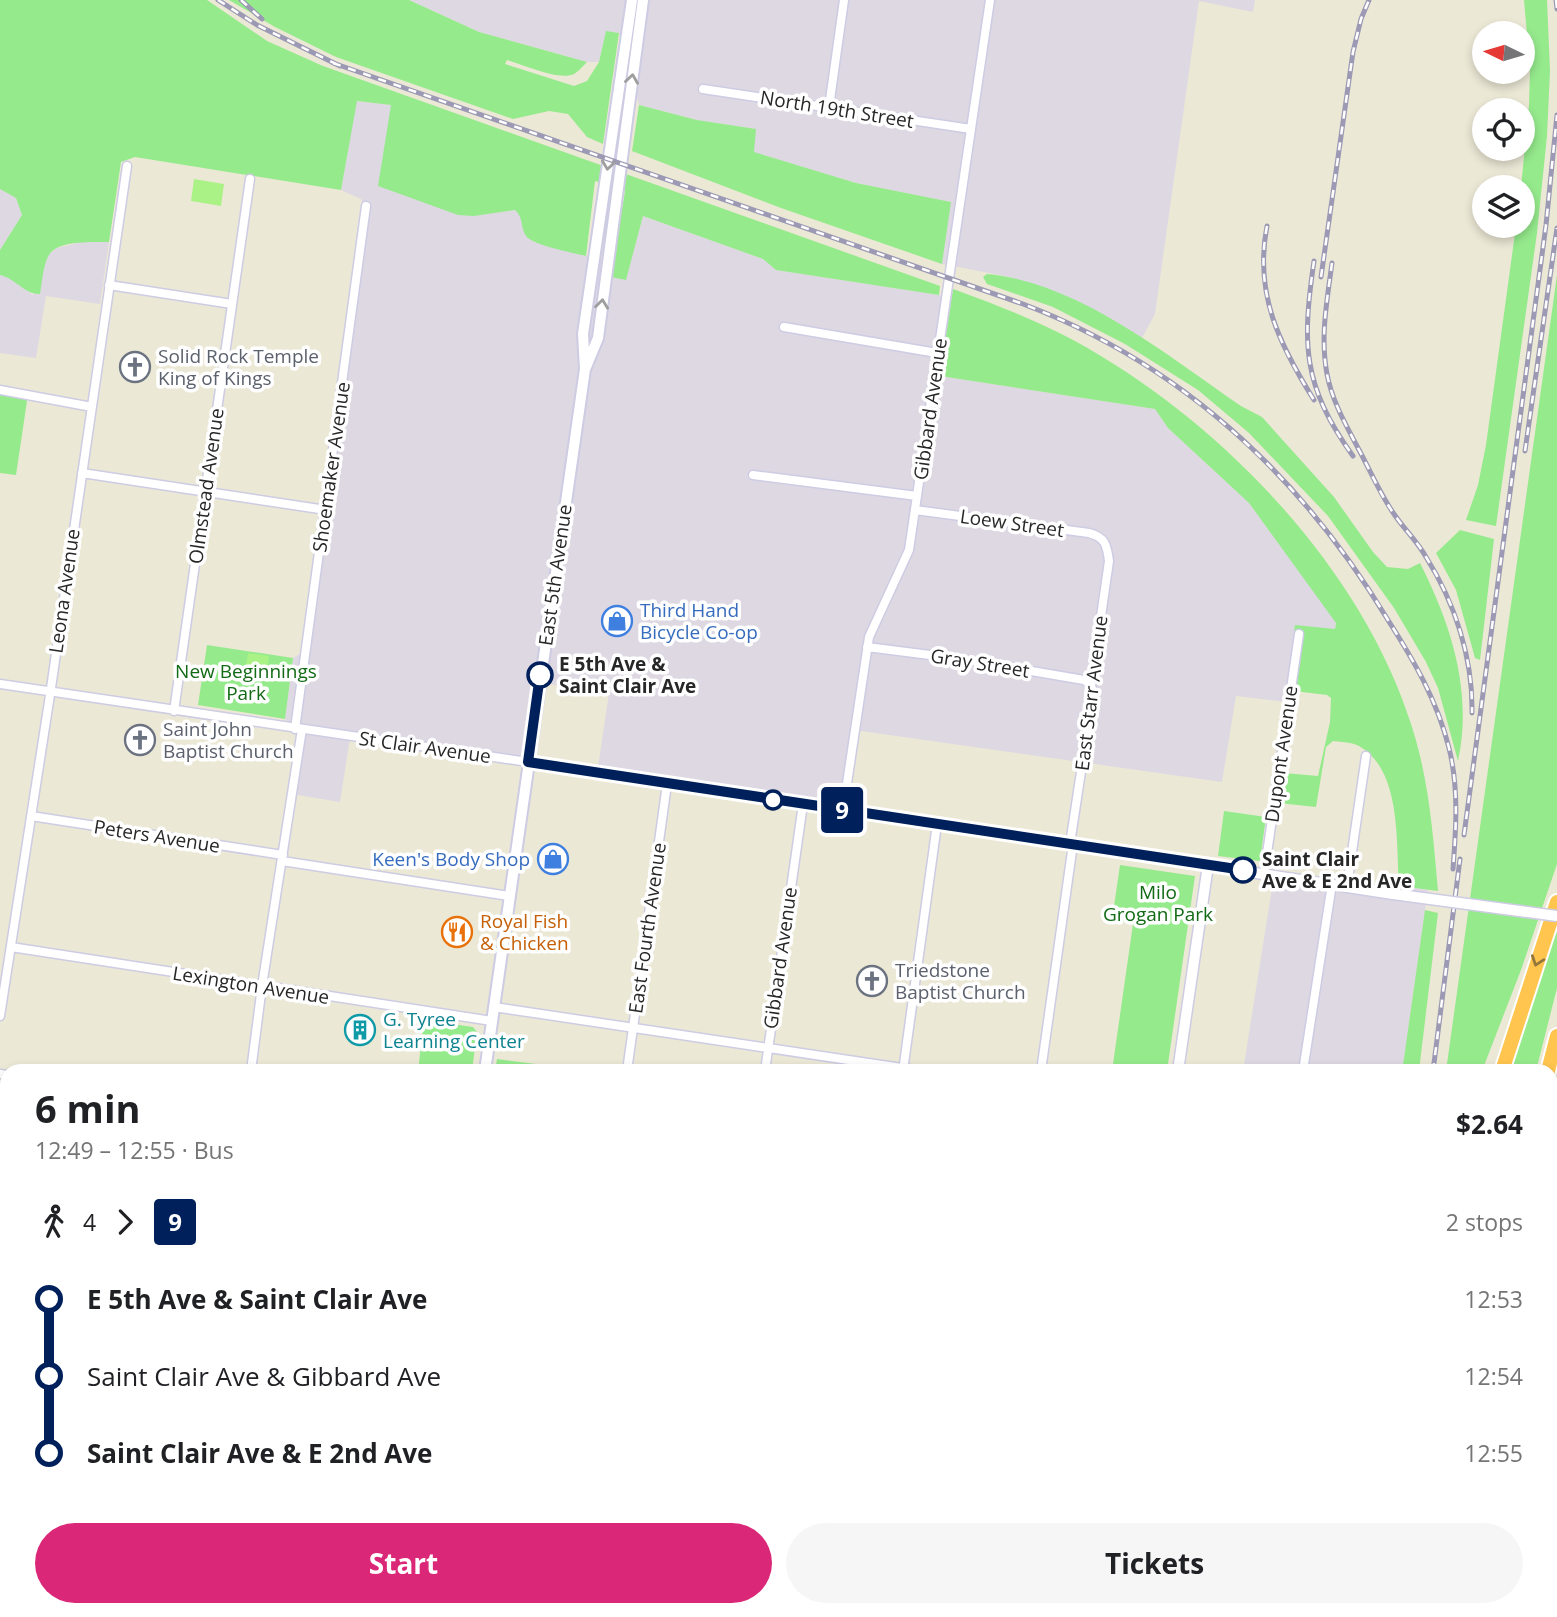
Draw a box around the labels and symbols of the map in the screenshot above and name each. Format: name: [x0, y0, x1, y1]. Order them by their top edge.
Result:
north arrow: [1472, 21, 1535, 84]
one-way arrow: [625, 73, 640, 85]
street label: North 19th Street: [758, 84, 916, 134]
one-way arrow: [601, 159, 616, 170]
one-way arrow: [595, 298, 610, 310]
street label: Gibbard Avenue: [907, 336, 953, 482]
place label: Solid Rock Temple King of Kings: [158, 343, 319, 391]
church icon: Solid Rock Temple King of Kings: [118, 350, 152, 384]
street label: Shoemaker Avenue: [306, 380, 356, 554]
street label: Olmstead Avenue: [182, 406, 230, 566]
street label: East 5th Avenue: [532, 503, 578, 647]
street label: Loew Street: [958, 503, 1066, 543]
street label: Leona Avenue: [42, 527, 86, 655]
place label: Third Hand Bicycle Co-op: [640, 597, 758, 645]
shop icon: Third Hand Bicycle Co-op: [600, 604, 634, 638]
street label: East Starr Avenue: [1069, 614, 1113, 772]
street label: Gray Street: [929, 642, 1031, 684]
place label: E 5th Ave & Saint Clair Ave: [559, 651, 696, 699]
park label: New Beginnings Park: [175, 658, 317, 706]
marker: E 5th Ave & Saint Clair Ave: [527, 662, 553, 688]
street label: Dupont Avenue: [1259, 684, 1303, 824]
place label: Saint John Baptist Church: [163, 716, 294, 764]
church icon: Saint John Baptist Church: [123, 723, 157, 757]
street label: St Clair Avenue: [357, 725, 493, 769]
line badge: 9: [819, 787, 865, 833]
unlabelled marker: [763, 790, 783, 810]
street label: Peters Avenue: [92, 813, 222, 859]
street label: East Fourth Avenue: [622, 841, 672, 1015]
shop icon: Keen's Body Shop: [536, 842, 570, 876]
place label: Keen's Body Shop: [372, 846, 530, 872]
place label: Saint Clair Ave & E 2nd Ave: [1262, 846, 1412, 894]
marker: Saint Clair Ave & E 2nd Ave: [1230, 857, 1256, 883]
park label: Milo Grogan Park: [1103, 879, 1213, 927]
street label: Gibbard Avenue: [757, 885, 803, 1031]
place label: Royal Fish & Chicken: [480, 908, 569, 956]
restaurant icon: Royal Fish & Chicken: [440, 915, 474, 949]
one-way arrow: [1531, 955, 1545, 967]
place label: Triedstone Baptist Church: [895, 957, 1026, 1005]
street label: Lexington Avenue: [171, 960, 331, 1010]
church icon: Triedstone Baptist Church: [855, 964, 889, 998]
place label: G. Tyree Learning Center: [383, 1006, 525, 1054]
building icon: G. Tyree Learning Center: [343, 1013, 377, 1047]

